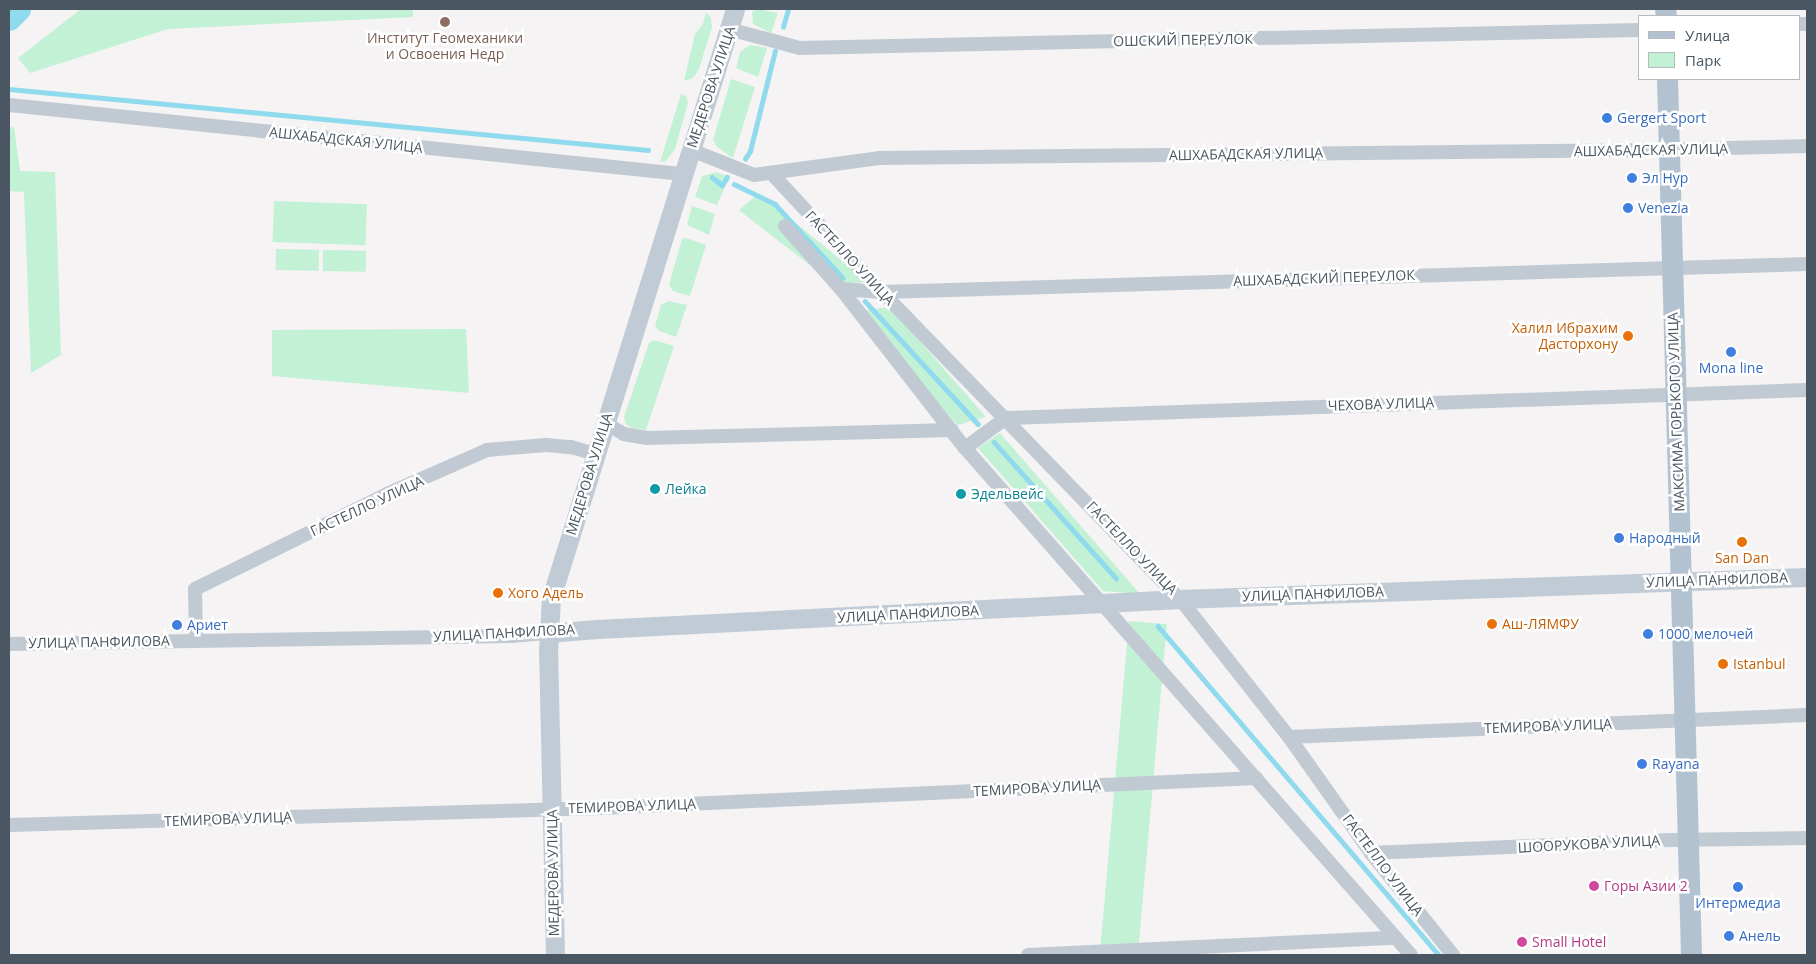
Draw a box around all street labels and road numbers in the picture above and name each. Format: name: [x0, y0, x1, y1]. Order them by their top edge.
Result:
street label: МЕДЕРОВА УЛИЦА: [683, 24, 739, 150]
street label: ОШСКИЙ ПЕРЕУЛОК: [1113, 30, 1253, 50]
street label: АШХАБАДСКАЯ УЛИЦА: [268, 124, 424, 156]
street label: АШХАБАДСКАЯ УЛИЦА: [1574, 140, 1728, 160]
street label: АШХАБАДСКАЯ УЛИЦА: [1169, 144, 1323, 164]
street label: ГАСТЕЛЛО УЛИЦА: [802, 207, 898, 309]
street label: АШХАБАДСКИЙ ПЕРЕУЛОК: [1233, 266, 1415, 290]
street label: МАКСИМА ГОРЬКОГО УЛИЦА: [1664, 312, 1688, 512]
street label: ЧЕХОВА УЛИЦА: [1328, 394, 1434, 414]
street label: МЕДЕРОВА УЛИЦА: [562, 411, 616, 537]
street label: ГАСТЕЛЛО УЛИЦА: [308, 472, 426, 540]
street label: ГАСТЕЛЛО УЛИЦА: [1083, 498, 1181, 598]
street label: УЛИЦА ПАНФИЛОВА: [1646, 569, 1788, 591]
street label: УЛИЦА ПАНФИЛОВА: [1242, 583, 1384, 605]
street label: УЛИЦА ПАНФИЛОВА: [837, 602, 979, 626]
street label: УЛИЦА ПАНФИЛОВА: [433, 621, 575, 645]
street label: УЛИЦА ПАНФИЛОВА: [28, 632, 170, 652]
street label: ТЕМИРОВА УЛИЦА: [1484, 715, 1612, 737]
street label: ТЕМИРОВА УЛИЦА: [973, 776, 1101, 800]
street label: ТЕМИРОВА УЛИЦА: [568, 795, 696, 817]
street label: ТЕМИРОВА УЛИЦА: [164, 808, 292, 830]
street label: МЕДЕРОВА УЛИЦА: [543, 809, 563, 937]
street label: ГАСТЕЛЛО УЛИЦА: [1339, 811, 1427, 919]
street label: ШООРУКОВА УЛИЦА: [1517, 832, 1661, 856]

